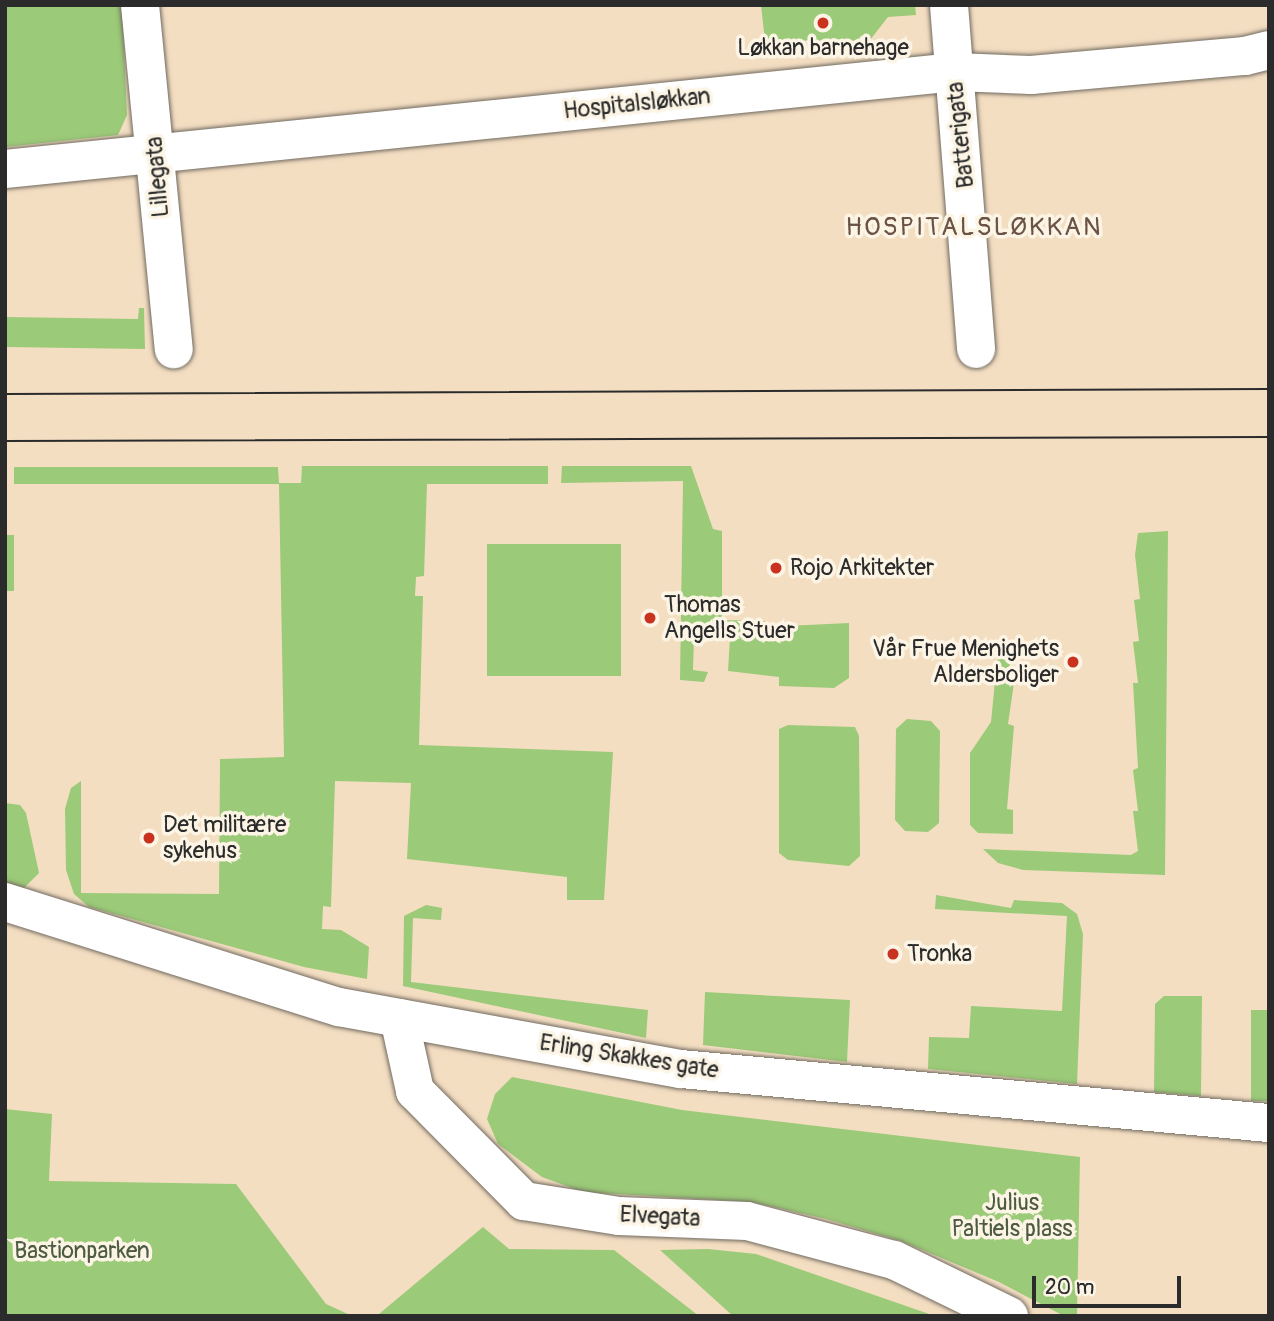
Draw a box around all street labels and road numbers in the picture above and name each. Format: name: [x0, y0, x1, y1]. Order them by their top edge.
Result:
street label: Batterigata: [942, 80, 980, 190]
street label: Hospitalsløkkan: [562, 83, 712, 125]
street label: Lillegata: [141, 136, 175, 218]
street label: Erling Skakkes gate: [538, 1029, 720, 1085]
street label: Elvegata: [619, 1201, 701, 1233]

